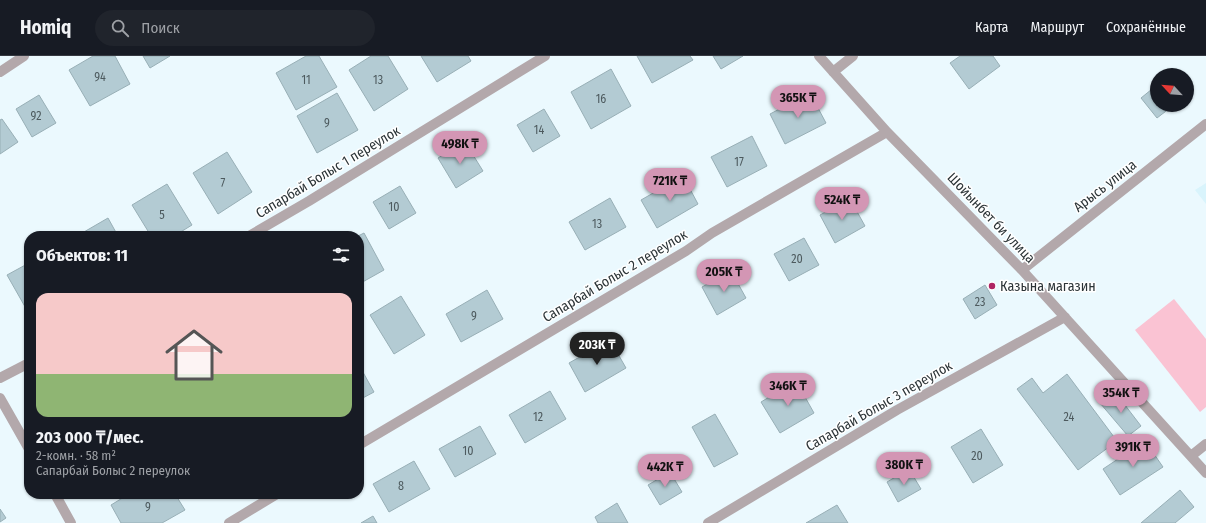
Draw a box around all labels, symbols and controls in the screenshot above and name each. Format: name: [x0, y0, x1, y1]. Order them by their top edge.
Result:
search box: [95, 10, 375, 46]
text: Homiq: [20, 16, 71, 39]
icon: search: [109, 17, 131, 39]
text: Поиск: [141, 19, 180, 37]
text: Карта: [975, 19, 1008, 36]
text: Маршрут: [1030, 19, 1084, 36]
text: Сохранённые: [1106, 19, 1186, 36]
north arrow: [1150, 68, 1194, 112]
map controls: [1150, 68, 1194, 112]
house number: 94: [94, 70, 106, 84]
house number: 11: [301, 73, 311, 87]
house number: 13: [373, 73, 383, 87]
pin: 365K ₸: [765, 85, 831, 119]
text: 365K ₸: [780, 90, 816, 105]
house number: 16: [596, 92, 606, 106]
house number: 92: [31, 109, 41, 123]
house number: 9: [324, 116, 330, 130]
street label: Сапарбай Болыс 1 переулок: [253, 122, 404, 222]
house number: 14: [534, 123, 544, 137]
pin: 498K ₸: [427, 131, 493, 165]
text: 498K ₸: [441, 136, 479, 151]
house number: 17: [734, 155, 744, 169]
street label: Арысь улица: [1070, 156, 1140, 216]
pin: 721K ₸: [637, 168, 703, 202]
street label: Шойынбет би улица: [943, 169, 1039, 267]
text: 721K ₸: [653, 173, 687, 188]
house number: 7: [221, 176, 226, 190]
pin: 524K ₸: [809, 187, 875, 221]
text: 524K ₸: [824, 192, 860, 207]
house number: 10: [389, 200, 399, 214]
house number: 5: [159, 208, 165, 222]
house number: 13: [592, 217, 602, 231]
street label: Сапарбай Болыс 2 переулок: [539, 226, 691, 326]
icon: filters: [330, 244, 352, 266]
text: Объектов: 11: [36, 245, 128, 266]
house number: 20: [791, 252, 803, 266]
pin: 205K ₸: [691, 259, 757, 293]
text: 205K ₸: [706, 264, 742, 279]
place label: Казына магазин: [1000, 278, 1096, 295]
marker: Казына магазин: [987, 281, 997, 291]
house number: 23: [975, 295, 985, 309]
house number: 9: [471, 309, 477, 323]
icon: home: [158, 319, 230, 391]
pin: 203K ₸: [564, 332, 630, 366]
text: 203K ₸: [579, 337, 615, 352]
street label: Сапарбай Болыс 3 переулок: [803, 357, 956, 455]
pin: 346K ₸: [755, 373, 821, 407]
text: 346K ₸: [770, 378, 806, 393]
pin: 354K ₸: [1088, 380, 1154, 414]
text: 354K ₸: [1103, 385, 1139, 400]
house number: 12: [533, 410, 543, 424]
house number: 24: [1064, 410, 1075, 424]
text: 203 000 ₸/мес.: [36, 427, 144, 448]
pin: 391K ₸: [1100, 434, 1166, 468]
text: 391K ₸: [1115, 439, 1151, 454]
house number: 10: [463, 444, 473, 458]
text: 2-комн. · 58 m²: [36, 448, 116, 463]
house number: 20: [971, 449, 983, 463]
pin: 380K ₸: [871, 452, 937, 486]
pin: 442K ₸: [632, 454, 698, 488]
text: 380K ₸: [885, 457, 923, 472]
text: 442K ₸: [647, 459, 683, 474]
text: Сапарбай Болыс 2 переулок: [36, 463, 190, 478]
house number: 8: [398, 479, 404, 493]
house number: 9: [145, 500, 151, 514]

